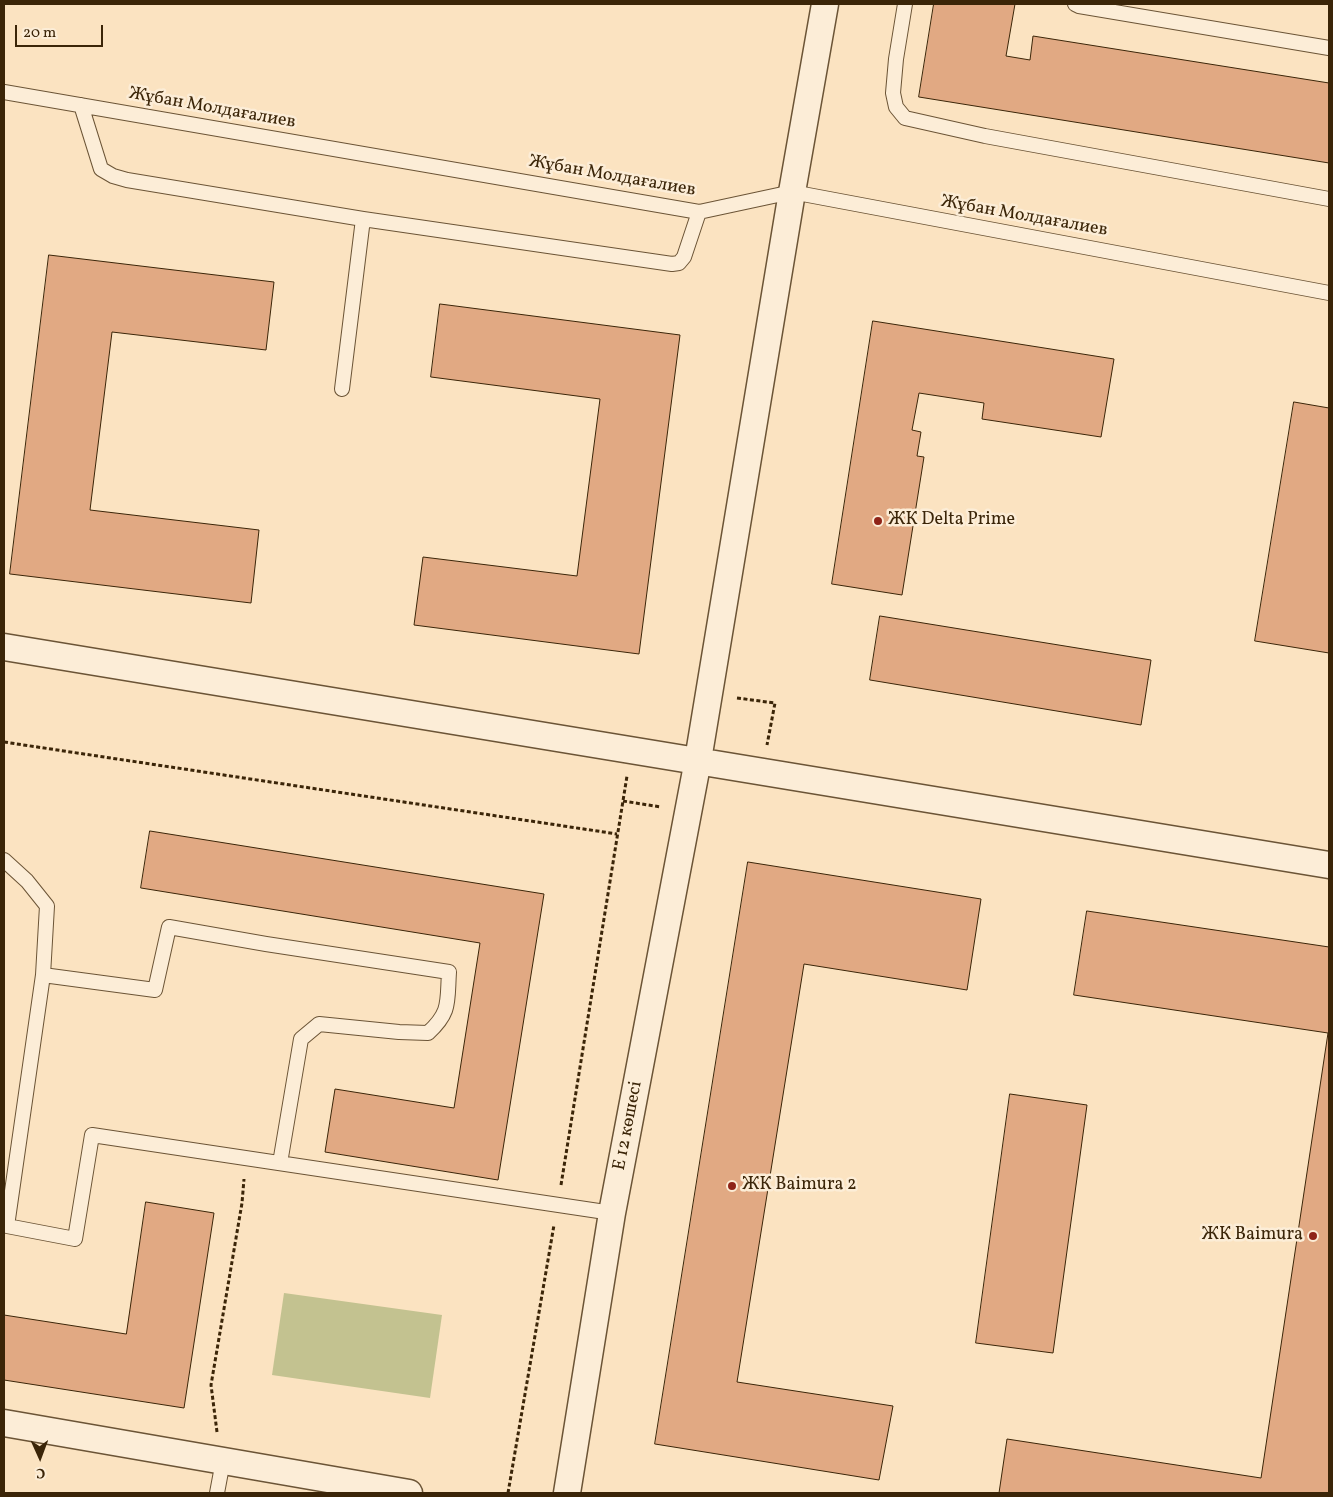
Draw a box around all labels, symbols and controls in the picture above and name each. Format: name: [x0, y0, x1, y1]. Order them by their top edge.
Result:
scale bar: [18, 15, 105, 47]
text: 20 m: [23, 23, 56, 44]
street label: Жұбан Молдағалиев: [127, 84, 297, 134]
street label: Жұбан Молдағалиев: [527, 152, 697, 202]
street label: Жұбан Молдағалиев: [939, 192, 1109, 242]
place label: ЖК Delta Prime: [888, 510, 1015, 532]
marker: ЖК Delta Prime: [872, 515, 884, 527]
street label: Е 12 көшесі: [610, 1080, 648, 1172]
place label: ЖК Baimura 2: [742, 1175, 857, 1197]
marker: ЖК Baimura 2: [726, 1180, 738, 1192]
place label: ЖК Baimura: [1202, 1225, 1303, 1247]
marker: ЖК Baimura: [1307, 1230, 1319, 1242]
north arrow: [15, 1432, 65, 1482]
text: С: [36, 1463, 45, 1482]

